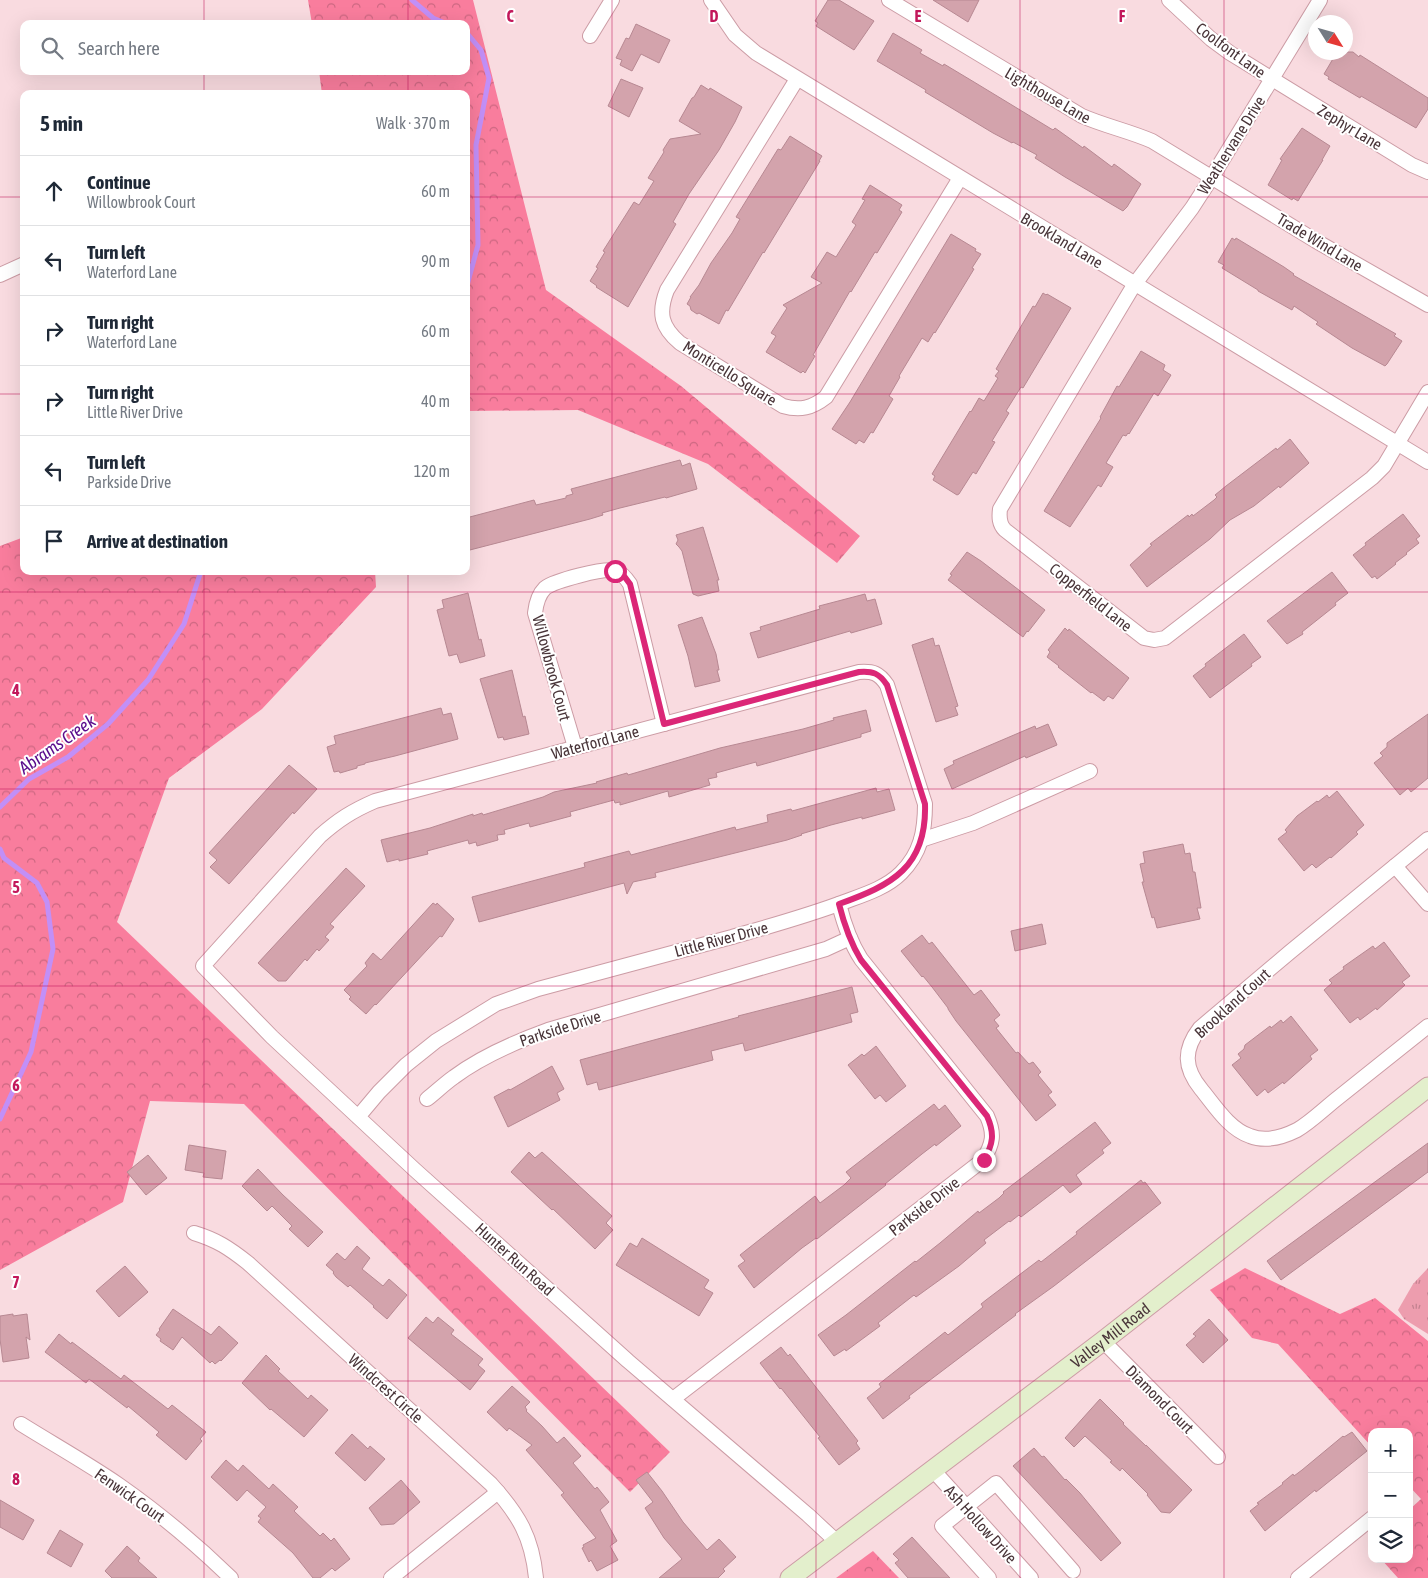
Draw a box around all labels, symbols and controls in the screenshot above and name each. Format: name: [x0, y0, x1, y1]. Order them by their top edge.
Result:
text: C: [506, 7, 514, 25]
text: D: [710, 7, 719, 25]
text: E: [915, 7, 922, 25]
text: F: [1119, 7, 1126, 25]
north arrow: [1308, 15, 1353, 60]
street label: Coolfont Lane: [1193, 19, 1269, 81]
search box: [20, 20, 470, 75]
icon: search: [38, 34, 66, 62]
text: Search here: [78, 37, 160, 59]
street label: Lighthouse Lane: [1001, 63, 1094, 128]
street label: Weathervane Drive: [1194, 93, 1268, 197]
street label: Zephyr Lane: [1314, 101, 1385, 154]
text: 5 min: [40, 111, 83, 135]
text: Walk · 370 m: [376, 114, 450, 132]
text: Continue: [87, 171, 151, 193]
icon: ahead: [40, 177, 68, 205]
text: 60 m: [421, 182, 450, 200]
text: Willowbrook Court: [87, 193, 196, 211]
street label: Brookland Lane: [1018, 209, 1106, 271]
street label: Trade Wind Lane: [1274, 209, 1366, 275]
text: Turn left: [87, 241, 145, 263]
icon: left: [40, 247, 68, 275]
text: 90 m: [421, 252, 450, 270]
text: Waterford Lane: [87, 263, 177, 281]
text: Turn right: [87, 311, 154, 333]
icon: right: [40, 317, 68, 345]
text: 60 m: [421, 322, 450, 340]
text: Waterford Lane: [87, 333, 177, 351]
street label: Monticello Square: [679, 337, 780, 410]
text: Turn right: [87, 381, 154, 403]
icon: right: [40, 387, 68, 415]
text: 40 m: [421, 392, 450, 410]
text: Little River Drive: [87, 403, 183, 421]
text: Turn left: [87, 451, 145, 473]
icon: left: [40, 457, 68, 485]
text: 120 m: [414, 462, 450, 480]
text: Parkside Drive: [87, 473, 171, 491]
icon: arrive: [40, 527, 68, 555]
text: Arrive at destination: [87, 530, 228, 552]
street label: Copperfield Lane: [1046, 559, 1136, 636]
route start: [604, 560, 627, 583]
street label: Willowbrook Court: [529, 613, 575, 723]
text: 4: [11, 681, 20, 699]
water label: Abrams Creek: [14, 709, 100, 779]
street label: Waterford Lane: [549, 722, 641, 762]
text: 5: [12, 878, 20, 896]
street label: Little River Drive: [672, 918, 770, 960]
street label: Brookland Court: [1191, 964, 1274, 1042]
street label: Parkside Drive: [517, 1006, 603, 1050]
text: 6: [12, 1076, 20, 1094]
route end: [973, 1149, 996, 1172]
street label: Parkside Drive: [885, 1173, 963, 1239]
street label: Hunter Run Road: [472, 1219, 558, 1299]
text: 7: [12, 1273, 20, 1291]
street label: Valley Mill Road: [1067, 1299, 1153, 1371]
street label: Windcrest Circle: [345, 1350, 427, 1426]
street label: Diamond Court: [1122, 1361, 1198, 1437]
map controls: [1368, 1428, 1413, 1563]
button: +: [1368, 1428, 1413, 1473]
street label: Fenwick Court: [92, 1464, 169, 1526]
text: 8: [12, 1470, 20, 1488]
button: −: [1368, 1473, 1413, 1518]
street label: Ash Hollow Drive: [941, 1481, 1021, 1567]
button: layers: [1368, 1518, 1413, 1563]

